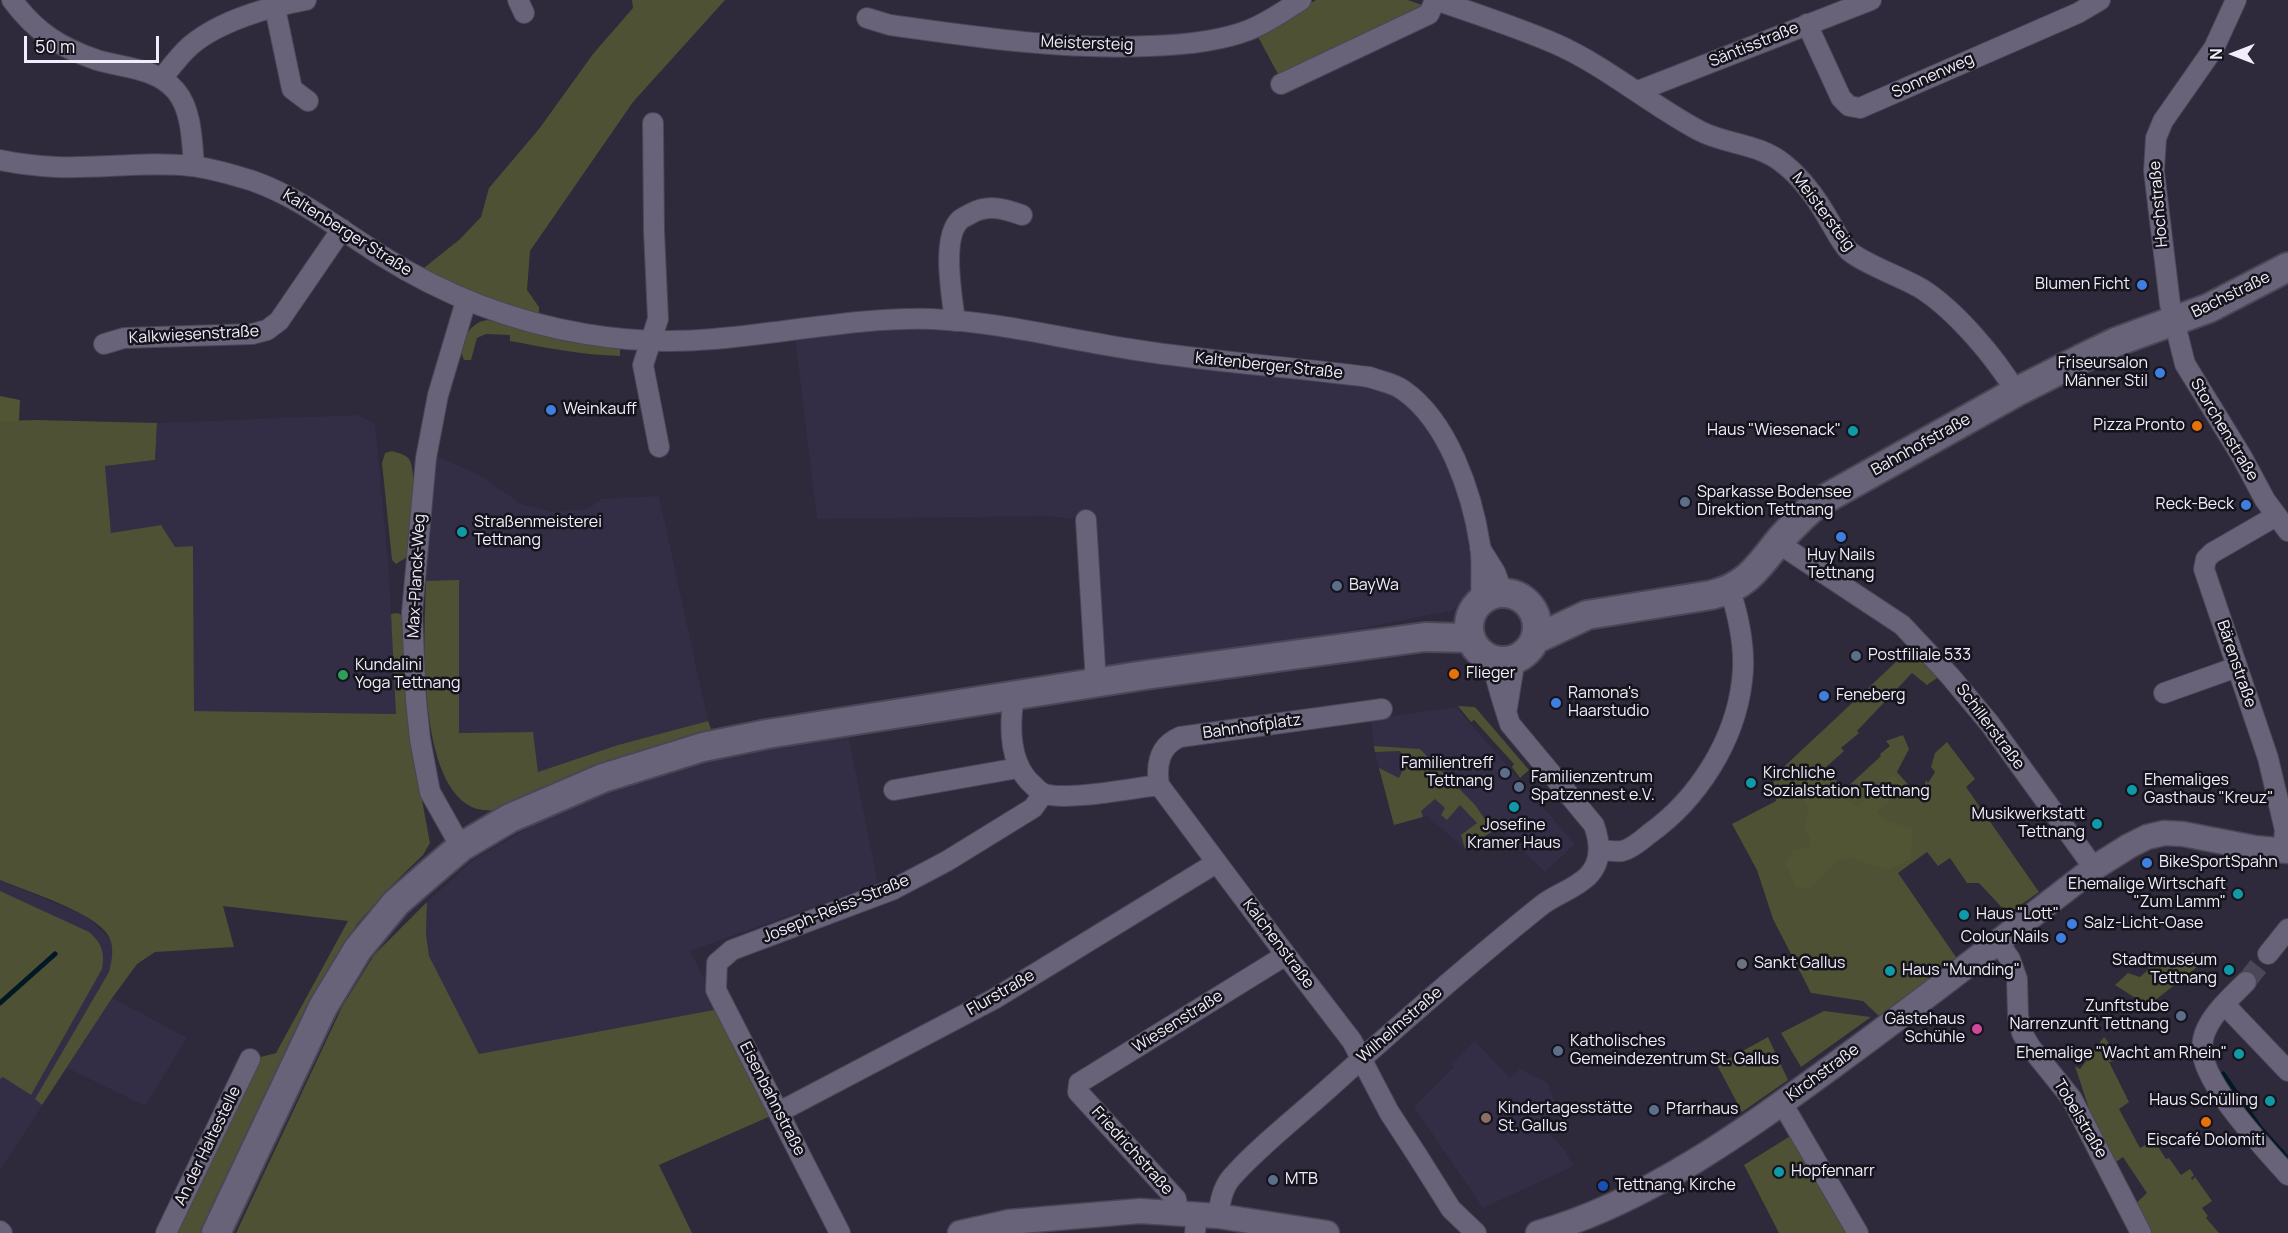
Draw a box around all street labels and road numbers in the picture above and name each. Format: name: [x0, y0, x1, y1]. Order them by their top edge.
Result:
street label: Säntisstraße: [1706, 18, 1802, 72]
street label: Meistersteig: [1040, 33, 1134, 55]
street label: Sonnenweg: [1889, 49, 1977, 103]
street label: Hochstraße: [2146, 160, 2172, 248]
street label: Meistersteig: [1787, 169, 1859, 255]
street label: Kaltenberger Straße: [279, 186, 415, 280]
street label: Bachstraße: [2189, 268, 2273, 322]
street label: Kalkwiesenstraße: [128, 322, 260, 348]
street label: Kaltenberger Straße: [1194, 349, 1344, 383]
street label: Storchenstraße: [2186, 375, 2262, 485]
street label: Bahnhofstraße: [1868, 410, 1974, 480]
street label: Max-Planck-Weg: [404, 513, 430, 639]
street label: Bärenstraße: [2212, 618, 2260, 710]
street label: Schillerstraße: [1952, 680, 2028, 774]
street label: Bahnhofplatz: [1201, 711, 1303, 743]
street label: Joseph-Reiss-Straße: [760, 871, 912, 947]
street label: Kalchenstraße: [1238, 895, 1318, 993]
street label: Flurstraße: [964, 966, 1038, 1020]
street label: Wilhelmstraße: [1354, 983, 1446, 1067]
street label: Wiesenstraße: [1129, 987, 1227, 1057]
street label: Eisenbahnstraße: [735, 1039, 809, 1159]
street label: Kirchstraße: [1783, 1040, 1863, 1106]
street label: Tobelstraße: [2049, 1076, 2111, 1162]
street label: An der Haltestelle: [171, 1083, 245, 1209]
street label: Friedrichstraße: [1087, 1103, 1177, 1199]

